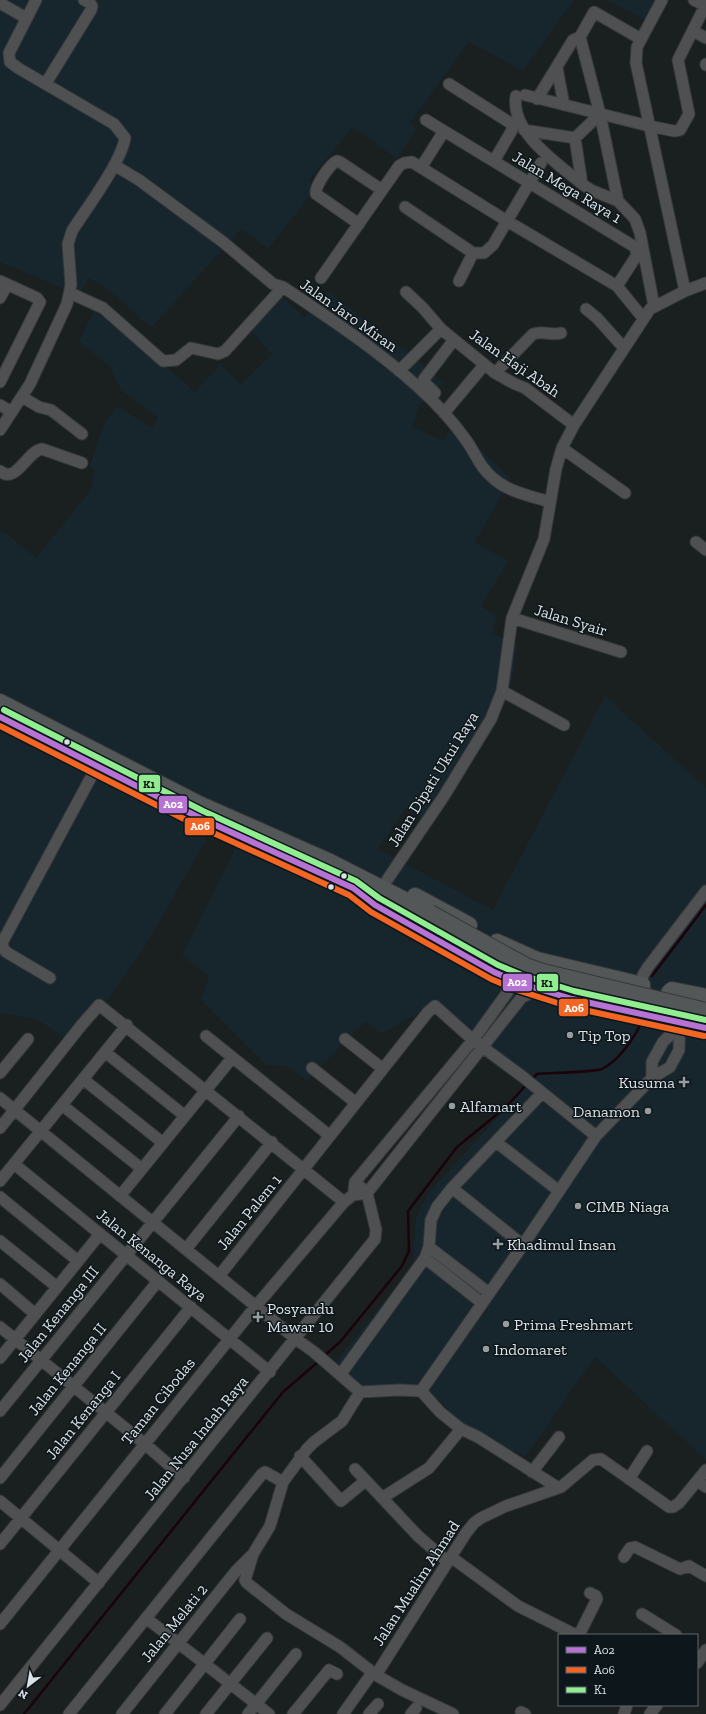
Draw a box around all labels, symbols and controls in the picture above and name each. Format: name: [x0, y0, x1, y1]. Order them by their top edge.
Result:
street label: Jalan Mega Raya 1: [509, 147, 625, 227]
street label: Jalan Jaro Miran: [297, 274, 402, 356]
street label: Jalan Haji Abah: [466, 325, 564, 401]
street label: Jalan Syair: [532, 600, 610, 640]
street label: Jalan Dipati Ukui Raya: [384, 708, 482, 850]
unlabelled marker: [62, 737, 72, 747]
line badge: K1: [138, 774, 161, 793]
text: K1: [143, 778, 155, 791]
line badge: A02: [158, 795, 188, 814]
text: A02: [163, 798, 183, 811]
line badge: A06: [184, 817, 215, 836]
text: A06: [190, 820, 210, 833]
unlabelled marker: [339, 871, 349, 881]
unlabelled marker: [326, 882, 336, 892]
line badge: A02: [502, 973, 533, 992]
line badge: K1: [536, 973, 559, 992]
text: A02: [507, 976, 527, 989]
text: K1: [541, 977, 553, 990]
line badge: A06: [558, 998, 589, 1017]
text: A06: [564, 1002, 584, 1015]
place label: Tip Top: [578, 1026, 631, 1045]
marker: Tip Top: [565, 1030, 575, 1040]
place label: Kusuma: [618, 1073, 675, 1092]
marker: Kusuma: [678, 1076, 690, 1088]
place label: Alfamart: [460, 1097, 522, 1116]
marker: Alfamart: [447, 1101, 457, 1111]
place label: Danamon: [573, 1102, 641, 1121]
marker: Danamon: [643, 1106, 653, 1116]
street label: Jalan Palem 1: [213, 1170, 285, 1254]
place label: CIMB Niaga: [586, 1197, 669, 1216]
marker: CIMB Niaga: [573, 1201, 583, 1211]
street label: Jalan Kenanga Raya: [93, 1205, 211, 1305]
place label: Khadimul Insan: [507, 1235, 617, 1254]
marker: Khadimul Insan: [492, 1238, 504, 1250]
street label: Jalan Kenanga III: [13, 1262, 103, 1366]
place label: Posyandu Mawar 10: [267, 1299, 334, 1336]
marker: Posyandu Mawar 10: [252, 1311, 264, 1323]
place label: Prima Freshmart: [514, 1315, 633, 1334]
street label: Jalan Kenanga II: [24, 1319, 110, 1419]
marker: Prima Freshmart: [501, 1319, 511, 1329]
place label: Indomaret: [494, 1340, 567, 1359]
marker: Indomaret: [481, 1344, 491, 1354]
street label: Taman Cibodas: [117, 1354, 199, 1448]
street label: Jalan Kenanga I: [41, 1367, 125, 1463]
street label: Jalan Nusa Indah Raya: [140, 1372, 252, 1504]
street label: Jalan Mualim Ahmad: [368, 1517, 464, 1649]
street label: Jalan Melati 2: [137, 1580, 211, 1666]
legend: [558, 1634, 698, 1706]
text: A02: [594, 1643, 615, 1657]
text: A06: [594, 1663, 615, 1677]
north arrow: [8, 1666, 48, 1706]
text: K1: [594, 1683, 607, 1697]
text: N: [16, 1686, 30, 1702]

